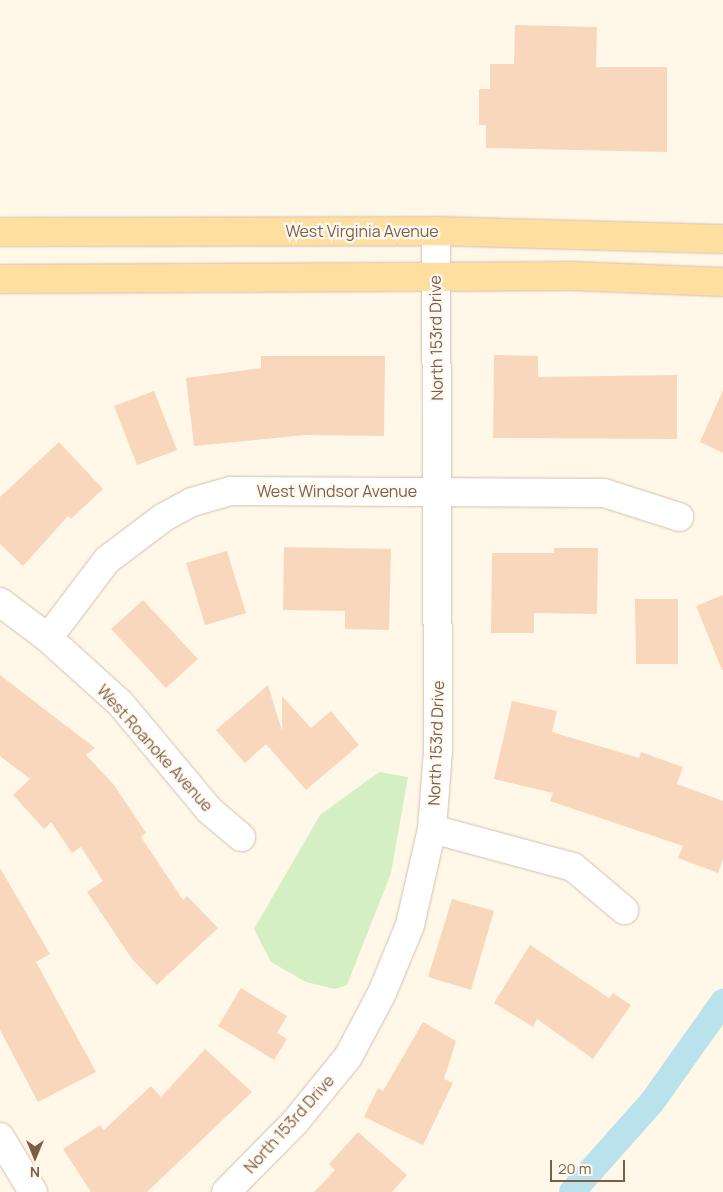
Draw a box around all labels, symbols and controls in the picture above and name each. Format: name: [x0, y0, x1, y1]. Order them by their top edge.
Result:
street label: West Virginia Avenue: [285, 221, 439, 241]
street label: North 153rd Drive: [425, 275, 447, 401]
street label: West Windsor Avenue: [257, 481, 417, 501]
street label: North 153rd Drive: [424, 680, 448, 806]
street label: West Roanoke Avenue: [93, 681, 217, 815]
street label: North 153rd Drive: [240, 1071, 338, 1177]
north arrow: [10, 1132, 60, 1182]
scale bar: [553, 1150, 628, 1182]
text: 20 m: [558, 1158, 591, 1179]
text: N: [30, 1163, 40, 1182]

